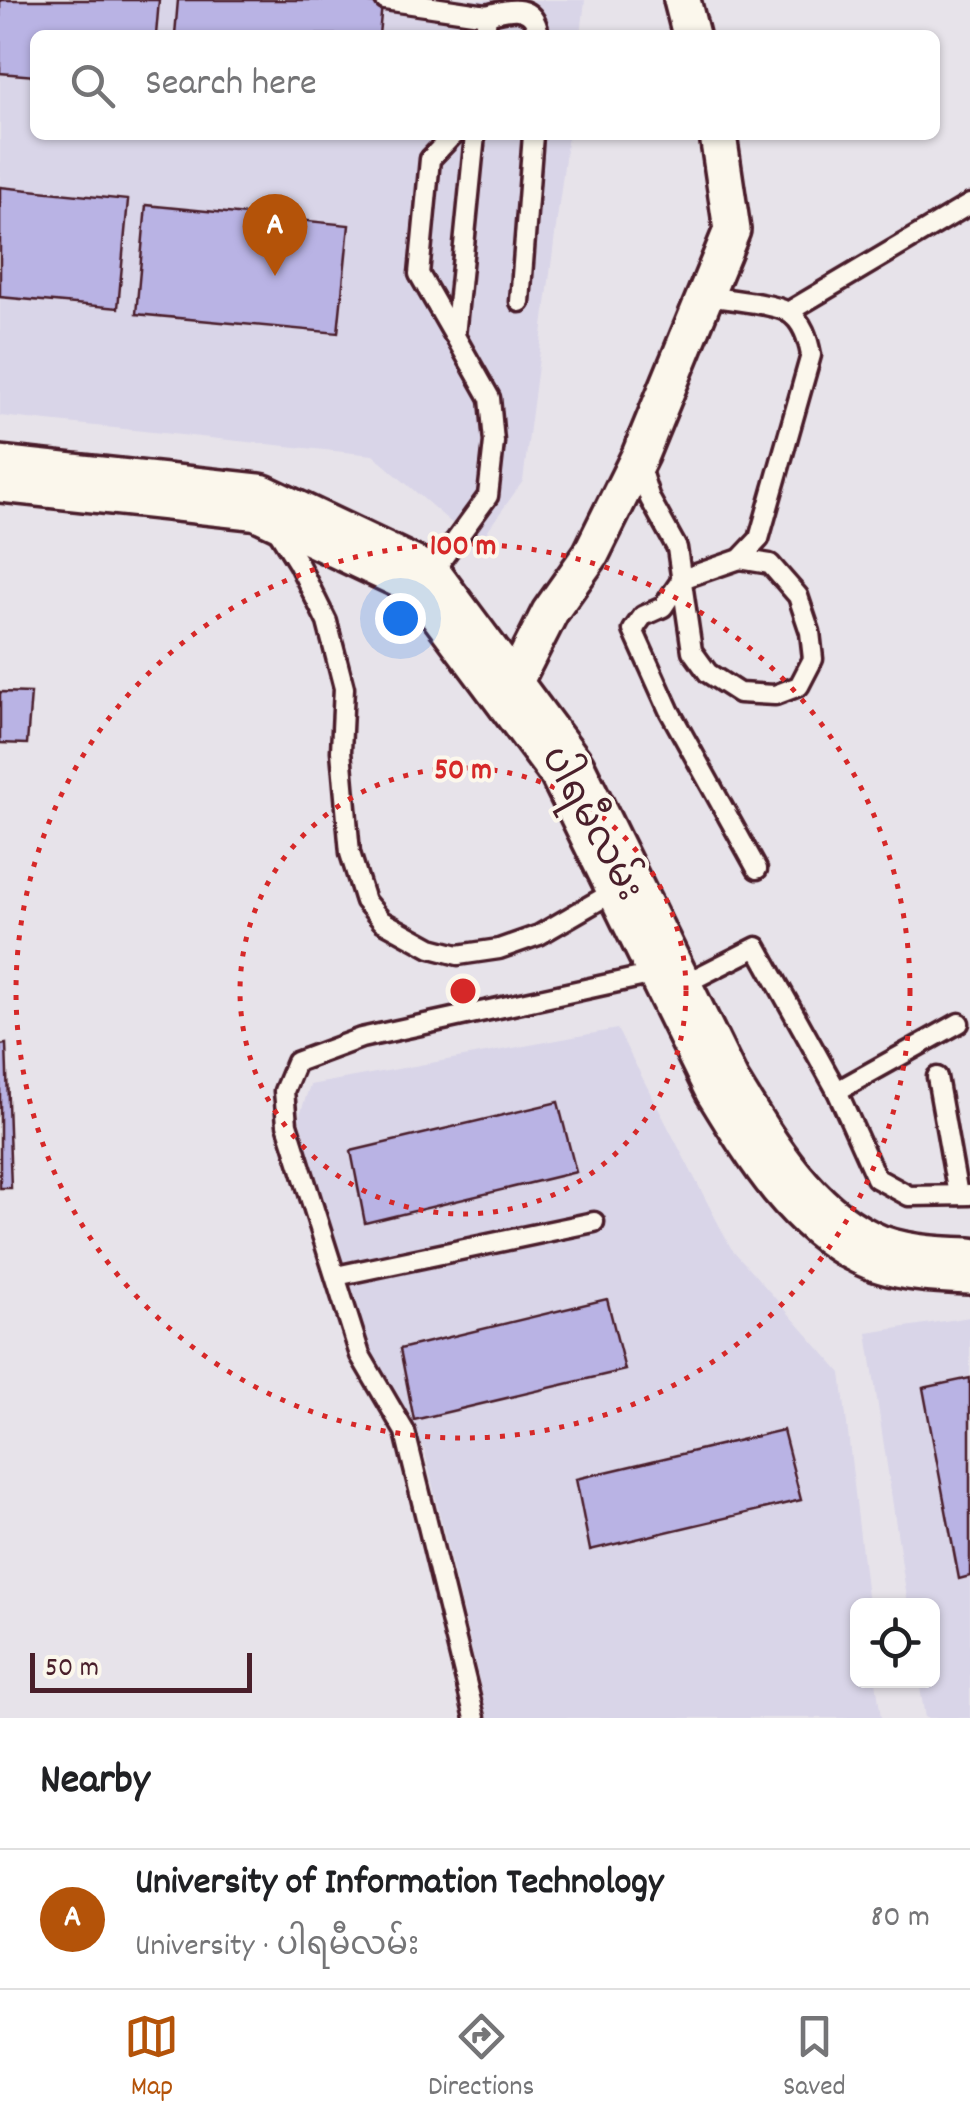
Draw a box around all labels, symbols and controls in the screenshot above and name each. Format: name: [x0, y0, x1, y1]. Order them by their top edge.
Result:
search box: [30, 30, 940, 140]
icon: search: [65, 58, 120, 113]
text: Search here: [145, 58, 317, 113]
pin: A: [242, 194, 308, 276]
text: 100 m: [430, 527, 496, 570]
your location: [375, 593, 426, 644]
street label: ပါရမီလမ်း: [524, 736, 658, 912]
text: 50 m: [434, 751, 492, 794]
centre of rings: [445, 973, 481, 1009]
map controls: [850, 1598, 940, 1688]
button: locate: [850, 1598, 940, 1688]
scale bar: [30, 1648, 252, 1692]
text: 50 m: [45, 1650, 99, 1690]
text: Nearby: [40, 1753, 150, 1813]
text: University of Information Technology: [135, 1857, 663, 1912]
text: A: [64, 1896, 81, 1942]
text: 80 m: [870, 1896, 930, 1942]
text: University · ပါရမီလမ်း: [135, 1925, 419, 1971]
tab: Map: [124, 2009, 179, 2109]
tab: Directions: [428, 2009, 534, 2109]
tab: Saved: [783, 2009, 846, 2109]

